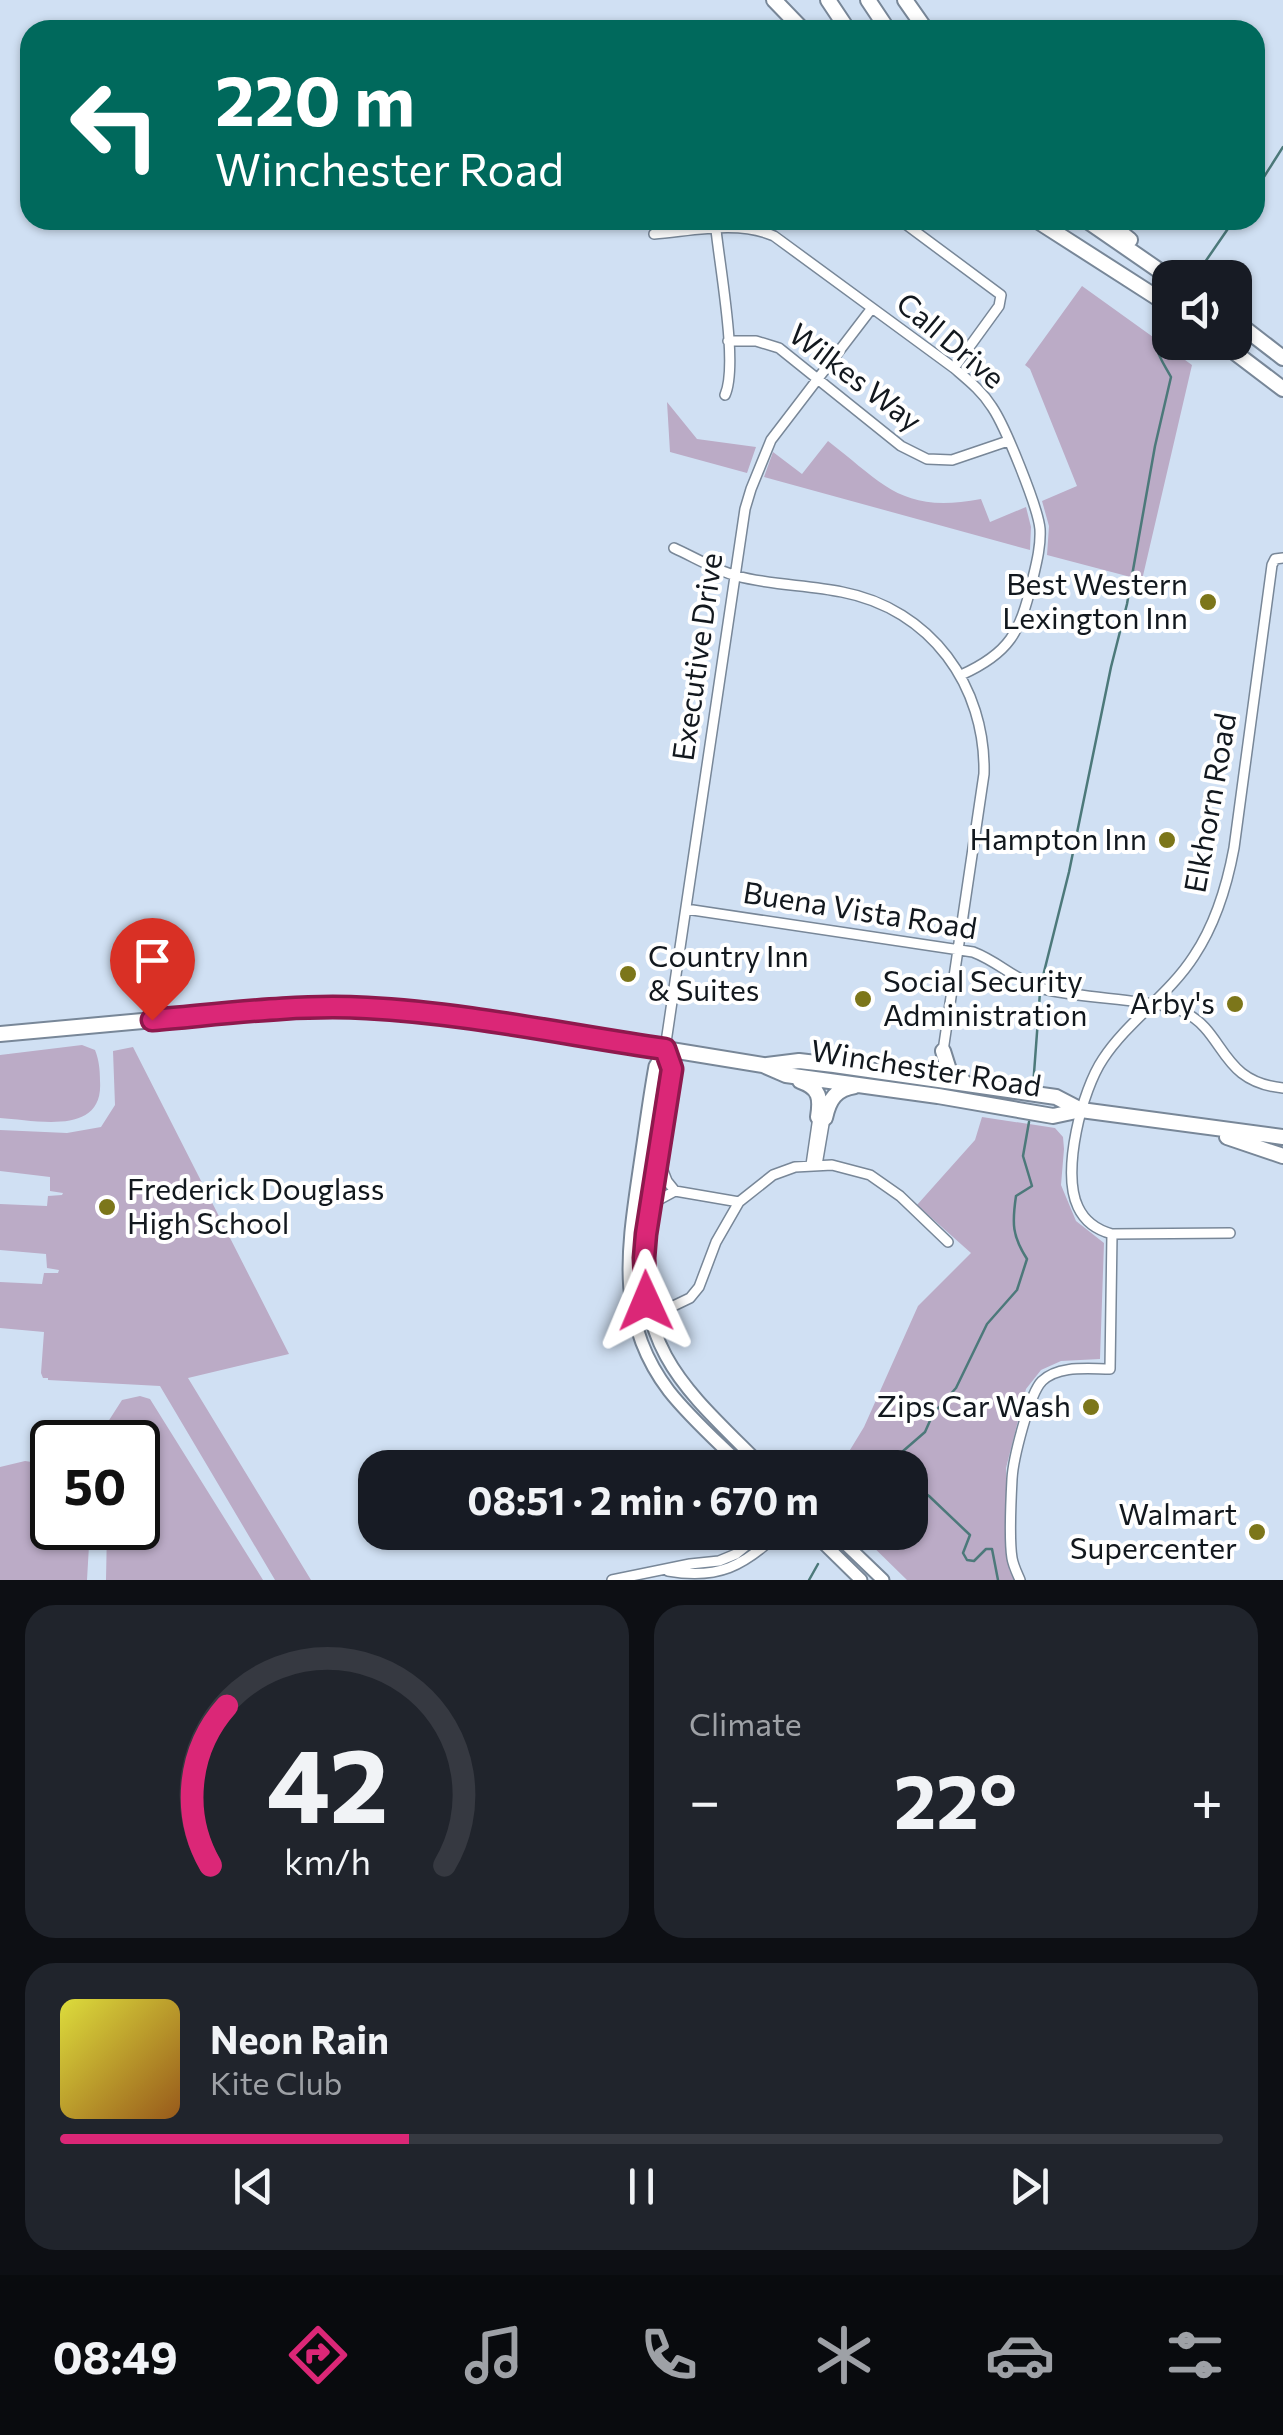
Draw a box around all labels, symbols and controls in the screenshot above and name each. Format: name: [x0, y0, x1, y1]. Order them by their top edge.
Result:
text: 220 m: [215, 55, 415, 140]
icon: left: [50, 60, 180, 190]
text: Winchester Road: [215, 140, 564, 195]
map controls: [1152, 260, 1252, 360]
button: sound: [1152, 260, 1252, 360]
street label: Call Drive: [890, 283, 1013, 395]
street label: Wilkes Way: [783, 314, 930, 438]
street label: Executive Drive: [663, 550, 728, 763]
place label: Best Western Lexington Inn: [1002, 564, 1188, 635]
marker: Best Western Lexington Inn: [1197, 591, 1219, 613]
street label: Elkhorn Road: [1175, 710, 1243, 895]
place label: Hampton Inn: [969, 819, 1147, 856]
marker: Hampton Inn: [1156, 829, 1178, 851]
street label: Buena Vista Road: [741, 872, 980, 945]
pin: [110, 918, 195, 1021]
icon: arrive: [125, 933, 180, 988]
place label: Country Inn & Suites: [648, 936, 809, 1007]
place label: Social Security Administration: [883, 961, 1088, 1032]
marker: Country Inn & Suites: [617, 963, 639, 985]
place label: Arby's: [1130, 983, 1215, 1020]
marker: Social Security Administration: [852, 988, 874, 1010]
marker: Arby's: [1224, 993, 1246, 1015]
street label: Winchester Road: [809, 1030, 1044, 1103]
place label: Frederick Douglass High School: [127, 1169, 384, 1240]
marker: Frederick Douglass High School: [96, 1196, 118, 1218]
position arrow: [594, 1249, 698, 1353]
place label: Zips Car Wash: [877, 1386, 1071, 1423]
marker: Zips Car Wash: [1080, 1396, 1102, 1418]
speed limit sign: 50: [30, 1420, 160, 1550]
text: 08:51 · 2 min · 670 m: [467, 1476, 819, 1523]
place label: Walmart Supercenter: [1070, 1494, 1237, 1565]
marker: Walmart Supercenter: [1246, 1521, 1268, 1543]
text: Climate: [689, 1703, 802, 1743]
text: 42: [266, 1717, 388, 1844]
text: 22°: [894, 1753, 1017, 1844]
text: −: [689, 1765, 720, 1832]
text: +: [1191, 1765, 1223, 1832]
text: km/h: [284, 1839, 370, 1882]
text: Neon Rain: [210, 2015, 389, 2062]
text: Kite Club: [210, 2062, 342, 2102]
icon: previous: [226, 2159, 281, 2214]
icon: pause: [614, 2159, 669, 2214]
icon: next: [1002, 2159, 1057, 2214]
icon: directions: [283, 2320, 353, 2390]
icon: music: [459, 2320, 529, 2390]
icon: phone: [634, 2320, 704, 2390]
icon: climate: [809, 2320, 879, 2390]
icon: car: [985, 2320, 1055, 2390]
icon: filters: [1160, 2320, 1230, 2390]
text: 08:49: [53, 2328, 178, 2383]

